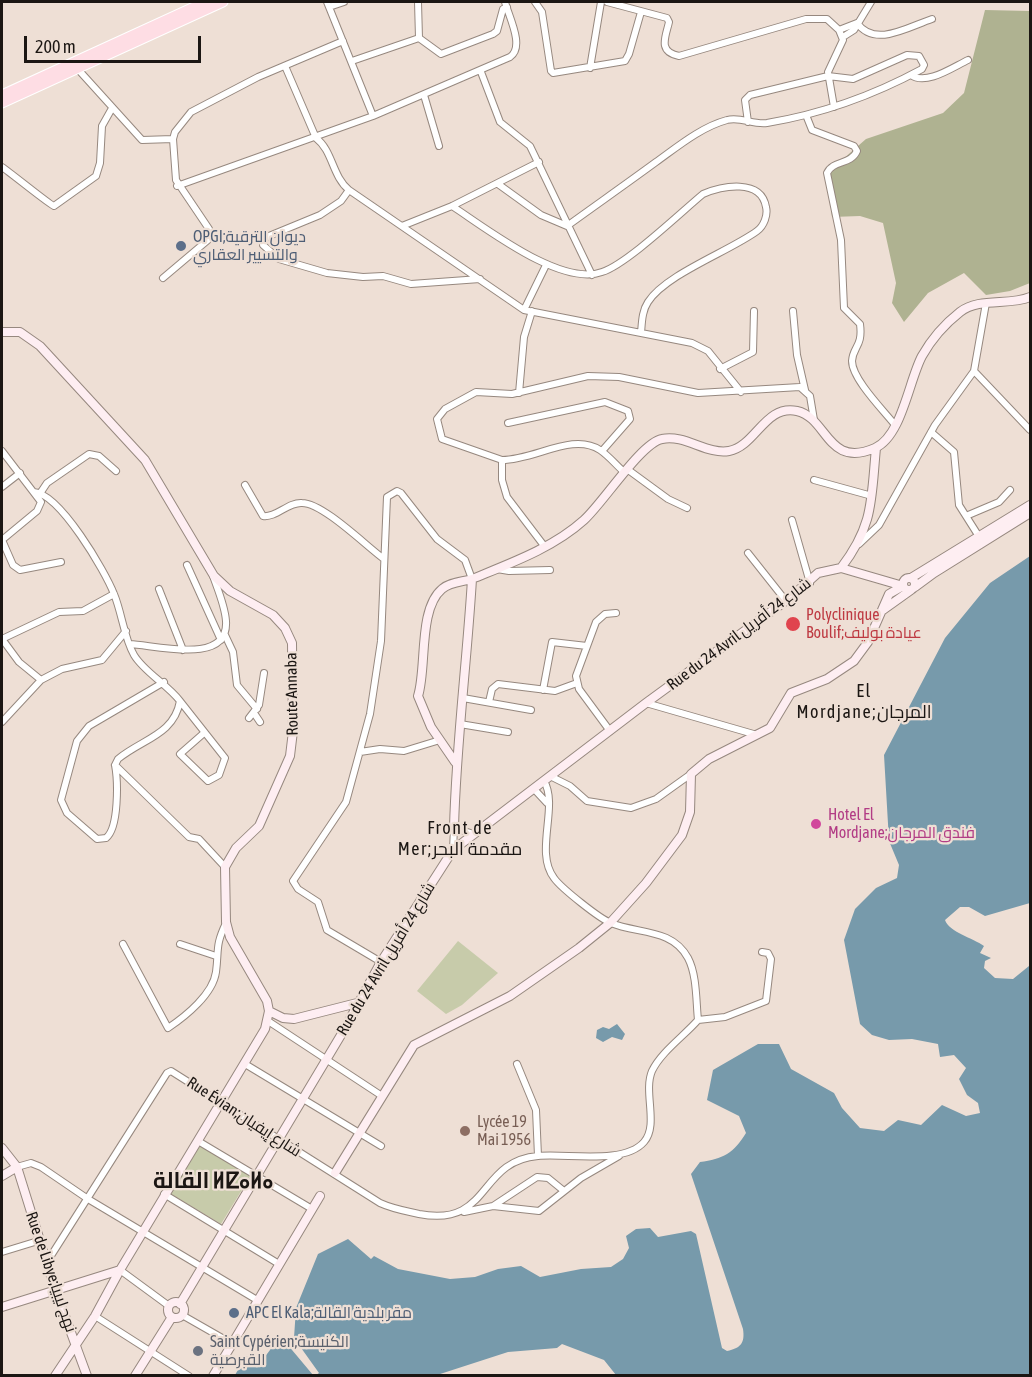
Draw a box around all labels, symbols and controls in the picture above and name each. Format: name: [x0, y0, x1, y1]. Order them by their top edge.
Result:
scale bar: [27, 24, 204, 62]
text: 200 m: [35, 36, 76, 57]
place label: OPGI;ديوان الترقية والتسيير العقاري: [193, 227, 306, 265]
marker: OPGI;ديوان الترقية والتسيير العقاري: [174, 239, 188, 253]
street label: Rue du 24 Avril شارع 24 أفريل: [663, 574, 815, 694]
place label: Polyclinique Boulif;عيادة بوليف: [806, 605, 922, 643]
marker: Polyclinique Boulif;عيادة بوليف: [784, 615, 802, 633]
street label: Route Annaba: [282, 652, 302, 736]
district label: El Mordjane;المرجان: [803, 680, 925, 722]
place label: Hotel El Mordjane;فندق المرجان: [828, 805, 975, 843]
district label: Front de Mer;مقدمة البحر: [401, 817, 519, 860]
marker: Hotel El Mordjane;فندق المرجان: [809, 817, 823, 831]
street label: Rue du 24 Avril شارع 24 أفريل: [333, 879, 439, 1039]
street label: Rue Évian;شارع إيفيان: [183, 1073, 305, 1161]
place label: Lycée 19 Mai 1956: [477, 1112, 531, 1150]
marker: Lycée 19 Mai 1956: [458, 1124, 472, 1138]
district label: القالة ⵍⵇⴰⵍⴰ: [153, 1168, 273, 1194]
street label: Rue de Libye;نهج ليبيا: [21, 1209, 81, 1335]
place label: APC El Kala;مقر بلدية القالة: [246, 1303, 412, 1323]
marker: APC El Kala;مقر بلدية القالة: [227, 1306, 241, 1320]
place label: Saint Cypérien;الكنيسة القبرصية: [210, 1332, 349, 1370]
marker: Saint Cypérien;الكنيسة القبرصية: [191, 1344, 205, 1358]

